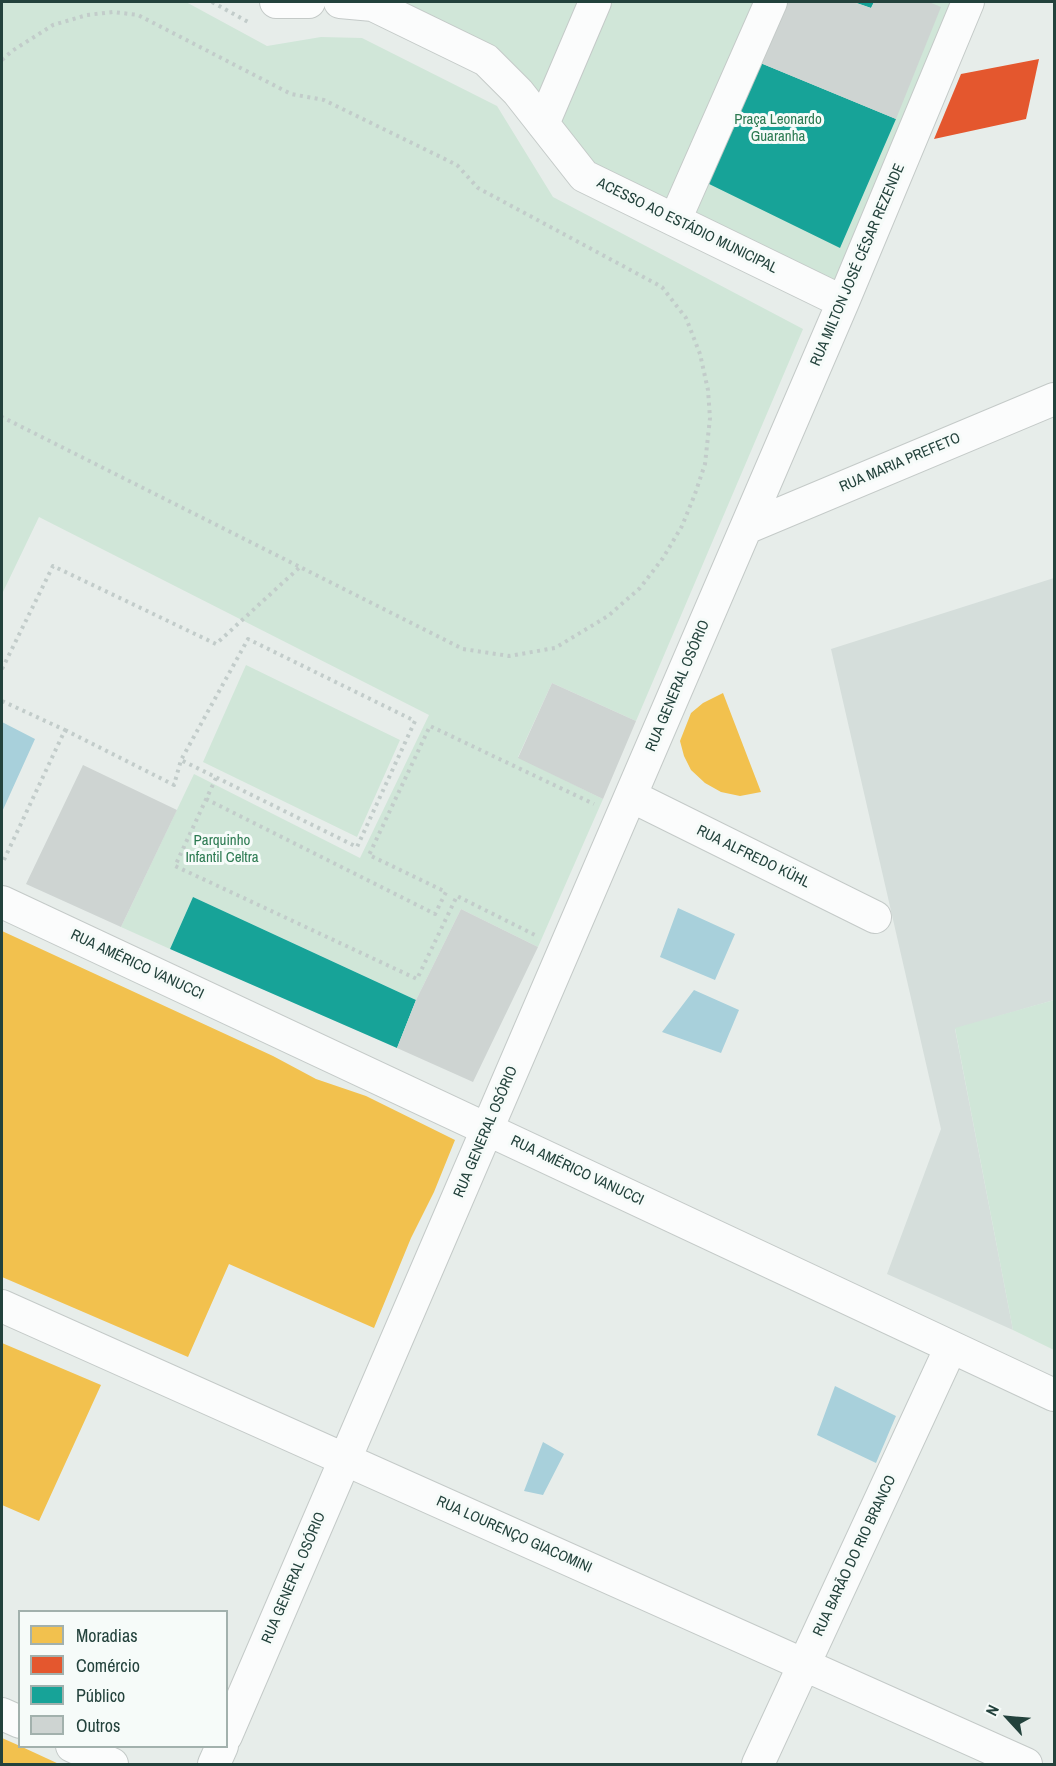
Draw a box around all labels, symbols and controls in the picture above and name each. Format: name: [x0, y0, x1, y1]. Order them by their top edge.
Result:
park label: Praça Leonardo Guaranha: [734, 111, 822, 146]
street label: RUA MILTON JOSÉ CÉSAR REZENDE: [807, 161, 909, 369]
street label: ACESSO AO ESTÁDIO MUNICIPAL: [594, 174, 780, 278]
street label: RUA MARIA PREFETO: [837, 429, 963, 497]
street label: RUA GENERAL OSÓRIO: [642, 618, 714, 754]
street label: RUA ALFREDO KÜHL: [693, 822, 813, 892]
park label: Parquinho Infantil Celtra: [185, 832, 259, 867]
street label: RUA AMÉRICO VANUCCI: [68, 926, 206, 1004]
street label: RUA GENERAL OSÓRIO: [450, 1064, 522, 1200]
street label: RUA AMÉRICO VANUCCI: [508, 1132, 646, 1210]
street label: RUA BARÃO DO RIO BRANCO: [810, 1473, 900, 1639]
street label: RUA LOURENÇO GIACOMINI: [434, 1493, 594, 1577]
street label: RUA GENERAL OSÓRIO: [258, 1510, 330, 1646]
legend: [18, 1610, 228, 1748]
text: Moradias: [76, 1623, 138, 1648]
text: Comércio: [76, 1653, 140, 1678]
text: Público: [76, 1683, 125, 1708]
north arrow: [978, 1688, 1038, 1748]
text: N: [980, 1701, 1004, 1719]
text: Outros: [76, 1713, 120, 1738]

